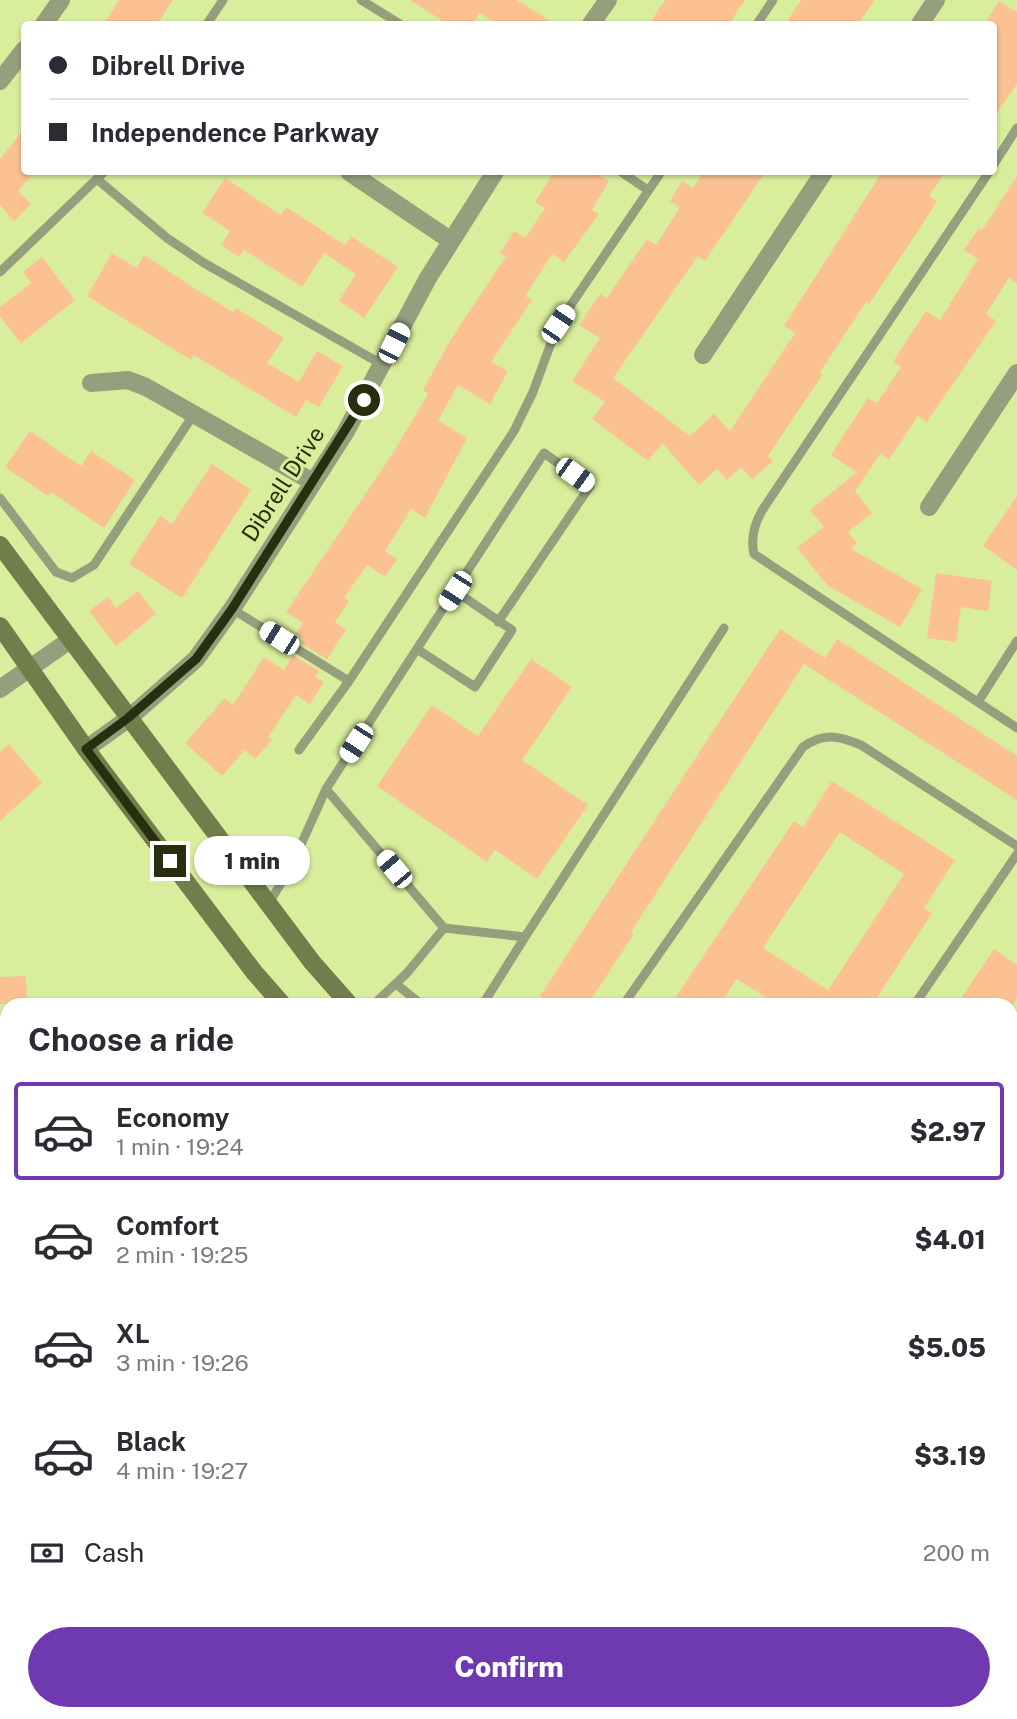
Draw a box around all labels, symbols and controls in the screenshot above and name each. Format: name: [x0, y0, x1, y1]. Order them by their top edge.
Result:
text: Dibrell Drive: [91, 50, 245, 81]
text: Independence Parkway: [91, 117, 379, 148]
car: [538, 301, 579, 347]
car: [376, 320, 413, 366]
route start: [348, 384, 380, 416]
street label: Dibrell Drive: [235, 421, 330, 546]
car: [552, 454, 599, 496]
car: [435, 568, 476, 614]
car: [256, 618, 303, 658]
car: [336, 720, 377, 766]
callout: 1 min: [194, 836, 310, 886]
route end: [154, 845, 186, 877]
car: [373, 846, 416, 892]
text: 1 min: [224, 847, 280, 874]
text: Choose a ride: [28, 1021, 234, 1058]
icon: car: [32, 1100, 95, 1163]
text: Economy: [116, 1102, 229, 1133]
text: $2.97: [910, 1116, 986, 1147]
text: 1 min · 19:24: [116, 1133, 244, 1160]
icon: car: [32, 1208, 95, 1271]
text: Comfort: [116, 1210, 219, 1241]
text: $4.01: [915, 1224, 986, 1255]
text: 2 min · 19:25: [116, 1241, 248, 1268]
icon: car: [32, 1316, 95, 1379]
text: XL: [116, 1318, 150, 1349]
text: $5.05: [907, 1332, 986, 1363]
text: 3 min · 19:26: [116, 1349, 249, 1376]
icon: car: [32, 1424, 95, 1487]
text: Black: [116, 1426, 186, 1457]
text: $3.19: [914, 1440, 986, 1471]
text: 4 min · 19:27: [116, 1457, 248, 1484]
icon: cash: [28, 1534, 66, 1572]
text: Cash: [84, 1537, 144, 1568]
text: 200 m: [923, 1539, 990, 1566]
button: Confirm: [28, 1627, 990, 1707]

